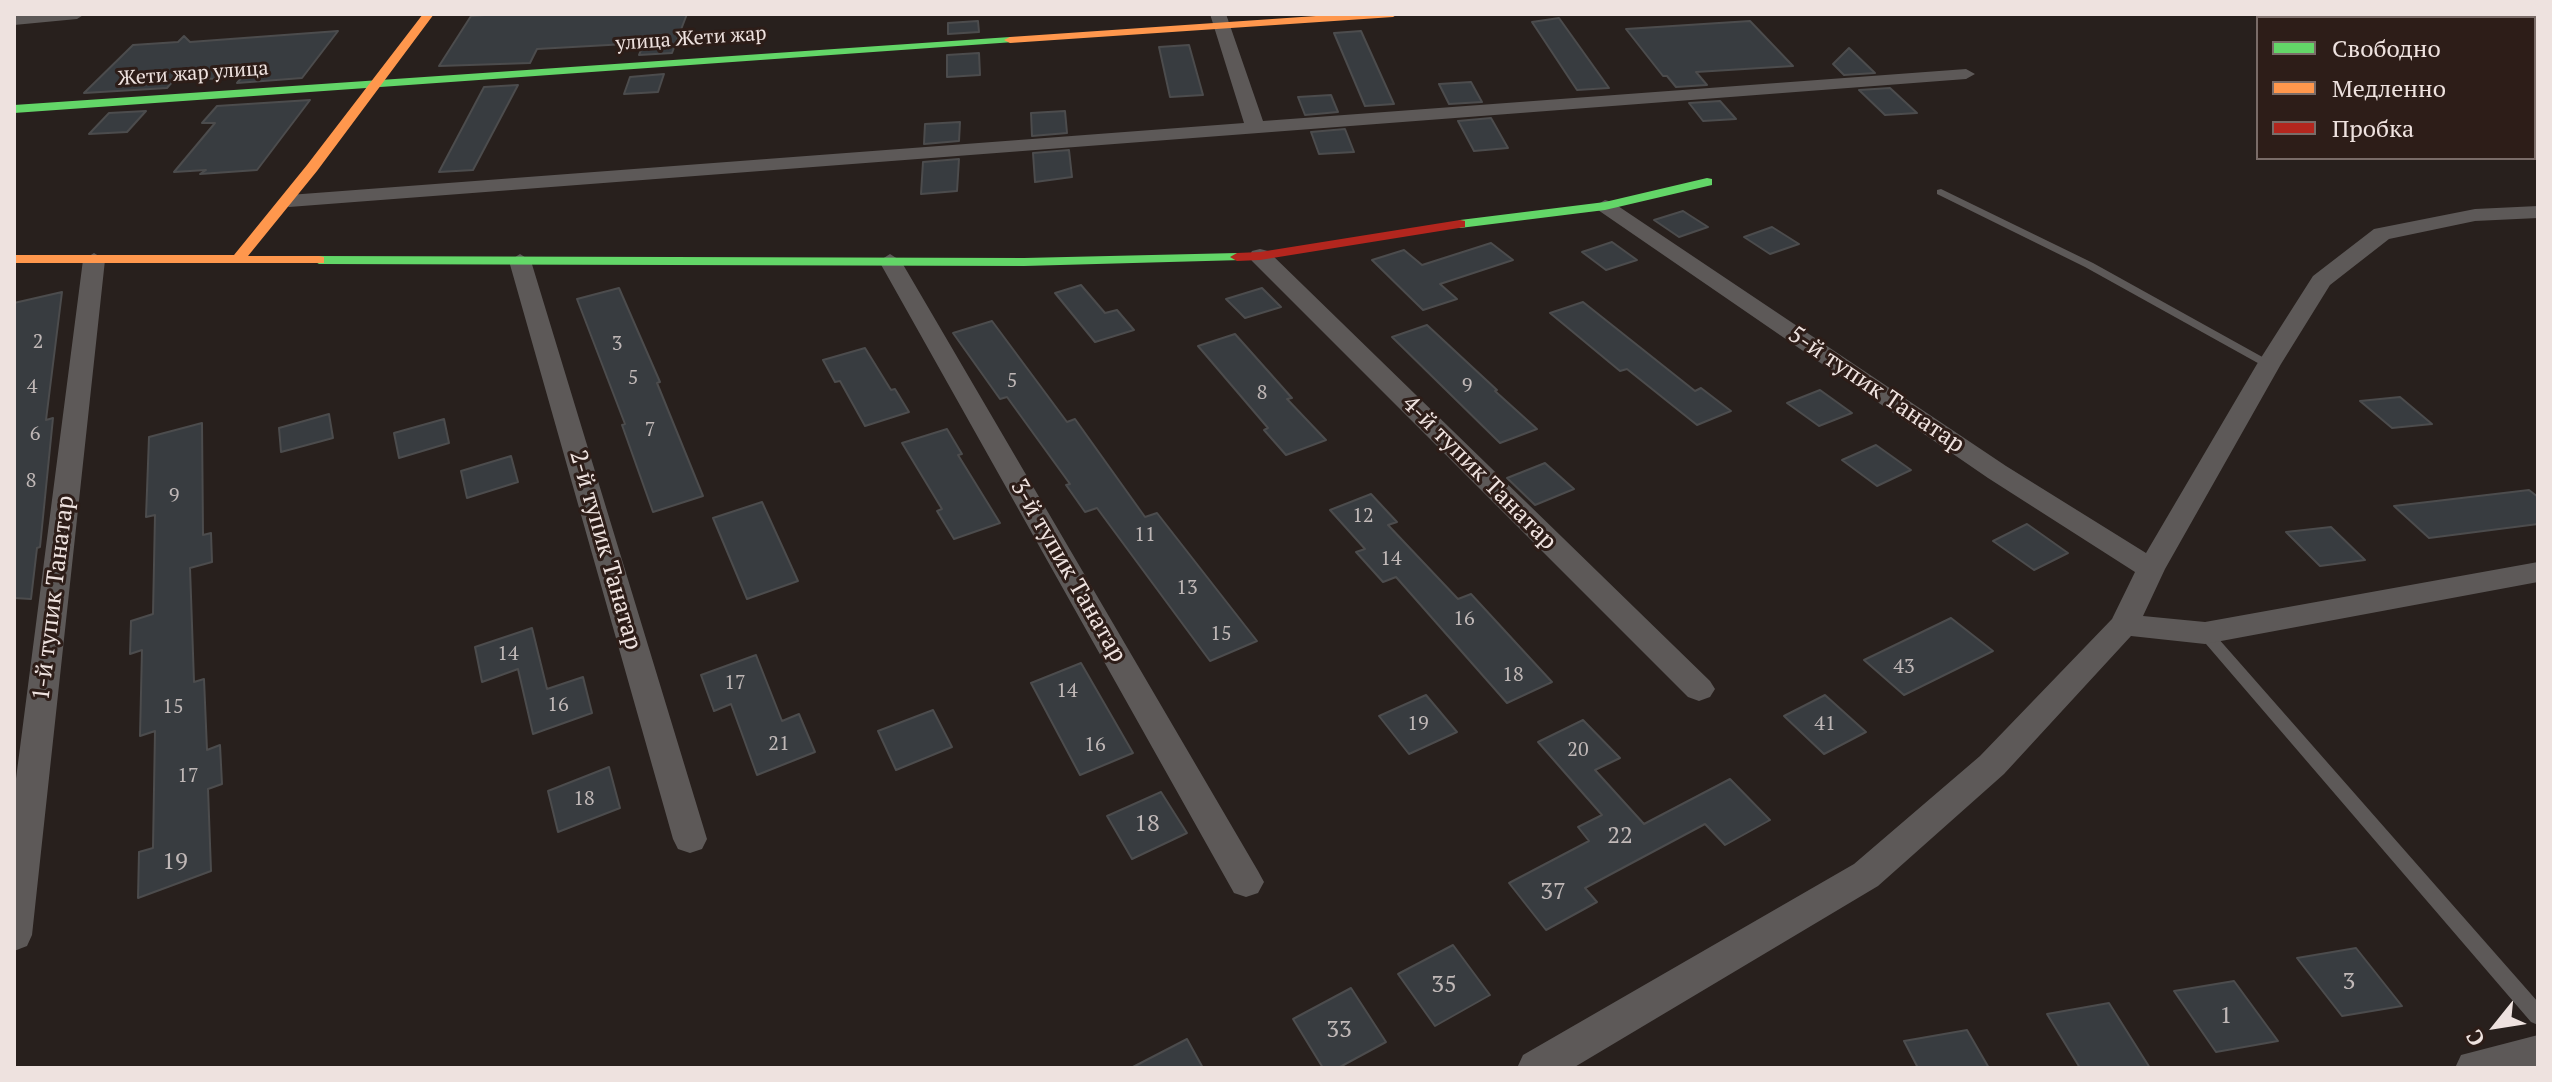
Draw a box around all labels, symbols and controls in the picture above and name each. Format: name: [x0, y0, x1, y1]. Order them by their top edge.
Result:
legend: [2256, 16, 2536, 160]
street label: улица Жети жар: [615, 22, 767, 56]
text: Свободно: [2332, 32, 2441, 64]
street label: Жети жар улица: [117, 57, 269, 91]
text: Медленно: [2332, 72, 2446, 104]
text: Пробка: [2332, 112, 2414, 144]
street label: 5-й тупик Танатар: [1782, 320, 1970, 460]
house number: 2: [33, 330, 43, 354]
house number: 3: [612, 332, 622, 356]
house number: 5: [628, 366, 638, 390]
house number: 5: [1007, 369, 1017, 393]
house number: 9: [1462, 374, 1472, 398]
house number: 4: [27, 375, 37, 399]
house number: 8: [1257, 381, 1267, 405]
street label: 4-й тупик Танатар: [1396, 390, 1562, 556]
house number: 7: [645, 418, 655, 442]
house number: 6: [30, 422, 40, 446]
street label: 2-й тупик Танатар: [563, 447, 647, 653]
house number: 8: [26, 469, 36, 493]
street label: 3-й тупик Танатар: [1004, 474, 1132, 668]
house number: 9: [169, 484, 179, 508]
street label: 1-й тупик Танатар: [27, 494, 81, 702]
house number: 12: [1352, 504, 1374, 528]
house number: 11: [1134, 523, 1156, 547]
house number: 14: [1380, 547, 1402, 571]
house number: 13: [1176, 576, 1198, 600]
house number: 16: [1453, 607, 1475, 631]
house number: 15: [1210, 622, 1232, 646]
house number: 14: [497, 642, 519, 666]
house number: 43: [1893, 655, 1915, 679]
house number: 18: [1502, 663, 1524, 687]
house number: 17: [724, 671, 746, 695]
house number: 14: [1056, 679, 1078, 703]
house number: 16: [547, 693, 569, 717]
house number: 15: [162, 695, 184, 719]
house number: 19: [1407, 712, 1429, 736]
house number: 41: [1814, 712, 1836, 736]
house number: 21: [768, 732, 790, 756]
house number: 16: [1084, 733, 1106, 757]
house number: 20: [1567, 738, 1589, 762]
house number: 17: [177, 764, 199, 788]
house number: 18: [573, 787, 595, 811]
house number: 18: [1134, 810, 1160, 838]
house number: 22: [1607, 822, 1633, 850]
house number: 19: [162, 848, 188, 876]
house number: 37: [1540, 878, 1566, 906]
house number: 3: [2343, 968, 2355, 996]
house number: 35: [1431, 971, 1457, 999]
north arrow: [2456, 986, 2536, 1066]
house number: 1: [2220, 1002, 2232, 1030]
house number: 33: [1326, 1016, 1352, 1044]
text: С: [2459, 1025, 2491, 1052]

